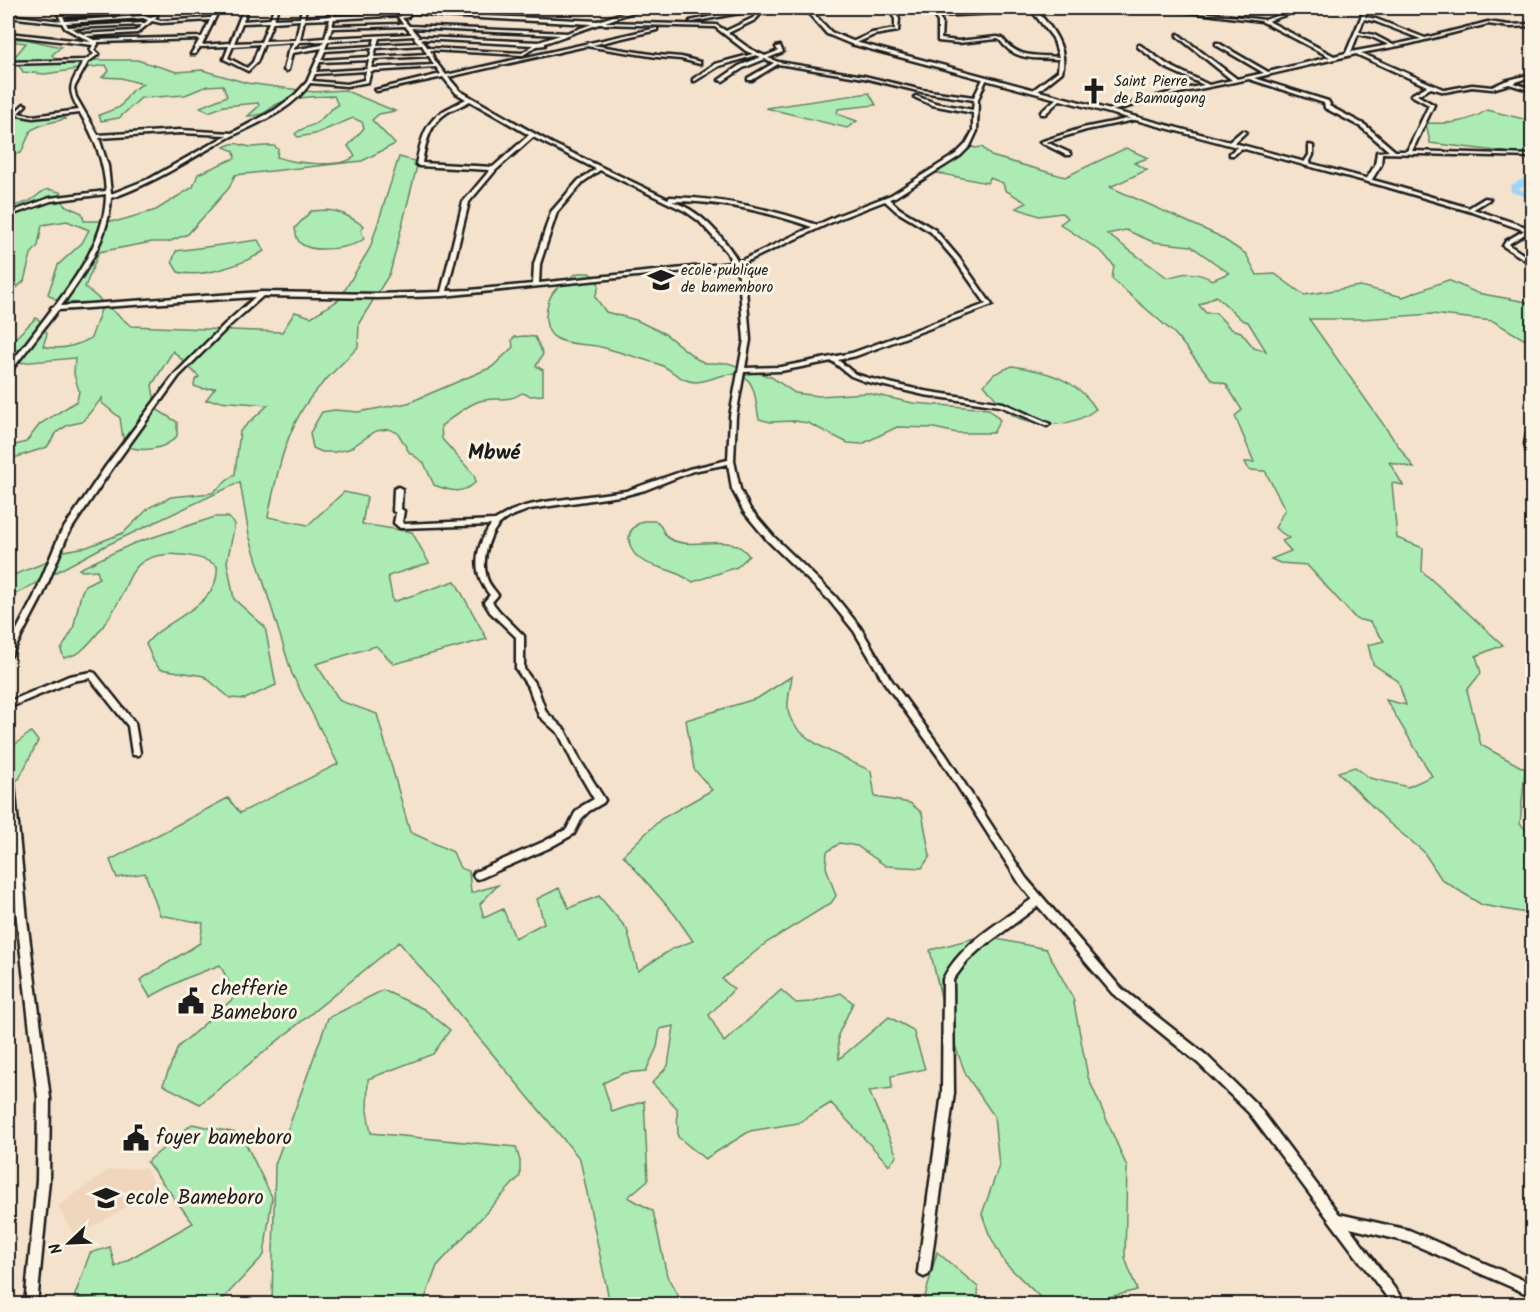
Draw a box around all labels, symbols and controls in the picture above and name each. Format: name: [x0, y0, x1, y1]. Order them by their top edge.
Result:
place label: Saint Pierre de Bamougong: [1114, 70, 1206, 111]
church icon: Saint Pierre de Bamougong: [1079, 76, 1109, 106]
place label: ecole publique de bamemboro: [681, 259, 773, 300]
school or university icon: ecole publique de bamemboro: [646, 265, 676, 295]
district label: Mbwé: [468, 437, 522, 470]
place label: chefferie Bameboro: [211, 973, 297, 1030]
public building icon: chefferie Bameboro: [176, 986, 206, 1016]
place label: foyer bameboro: [156, 1122, 292, 1155]
public building icon: foyer bameboro: [121, 1123, 151, 1153]
place label: ecole Bameboro: [126, 1182, 264, 1215]
school or university icon: ecole Bameboro: [91, 1183, 121, 1213]
north arrow: [39, 1213, 99, 1273]
text: N: [43, 1239, 70, 1258]

